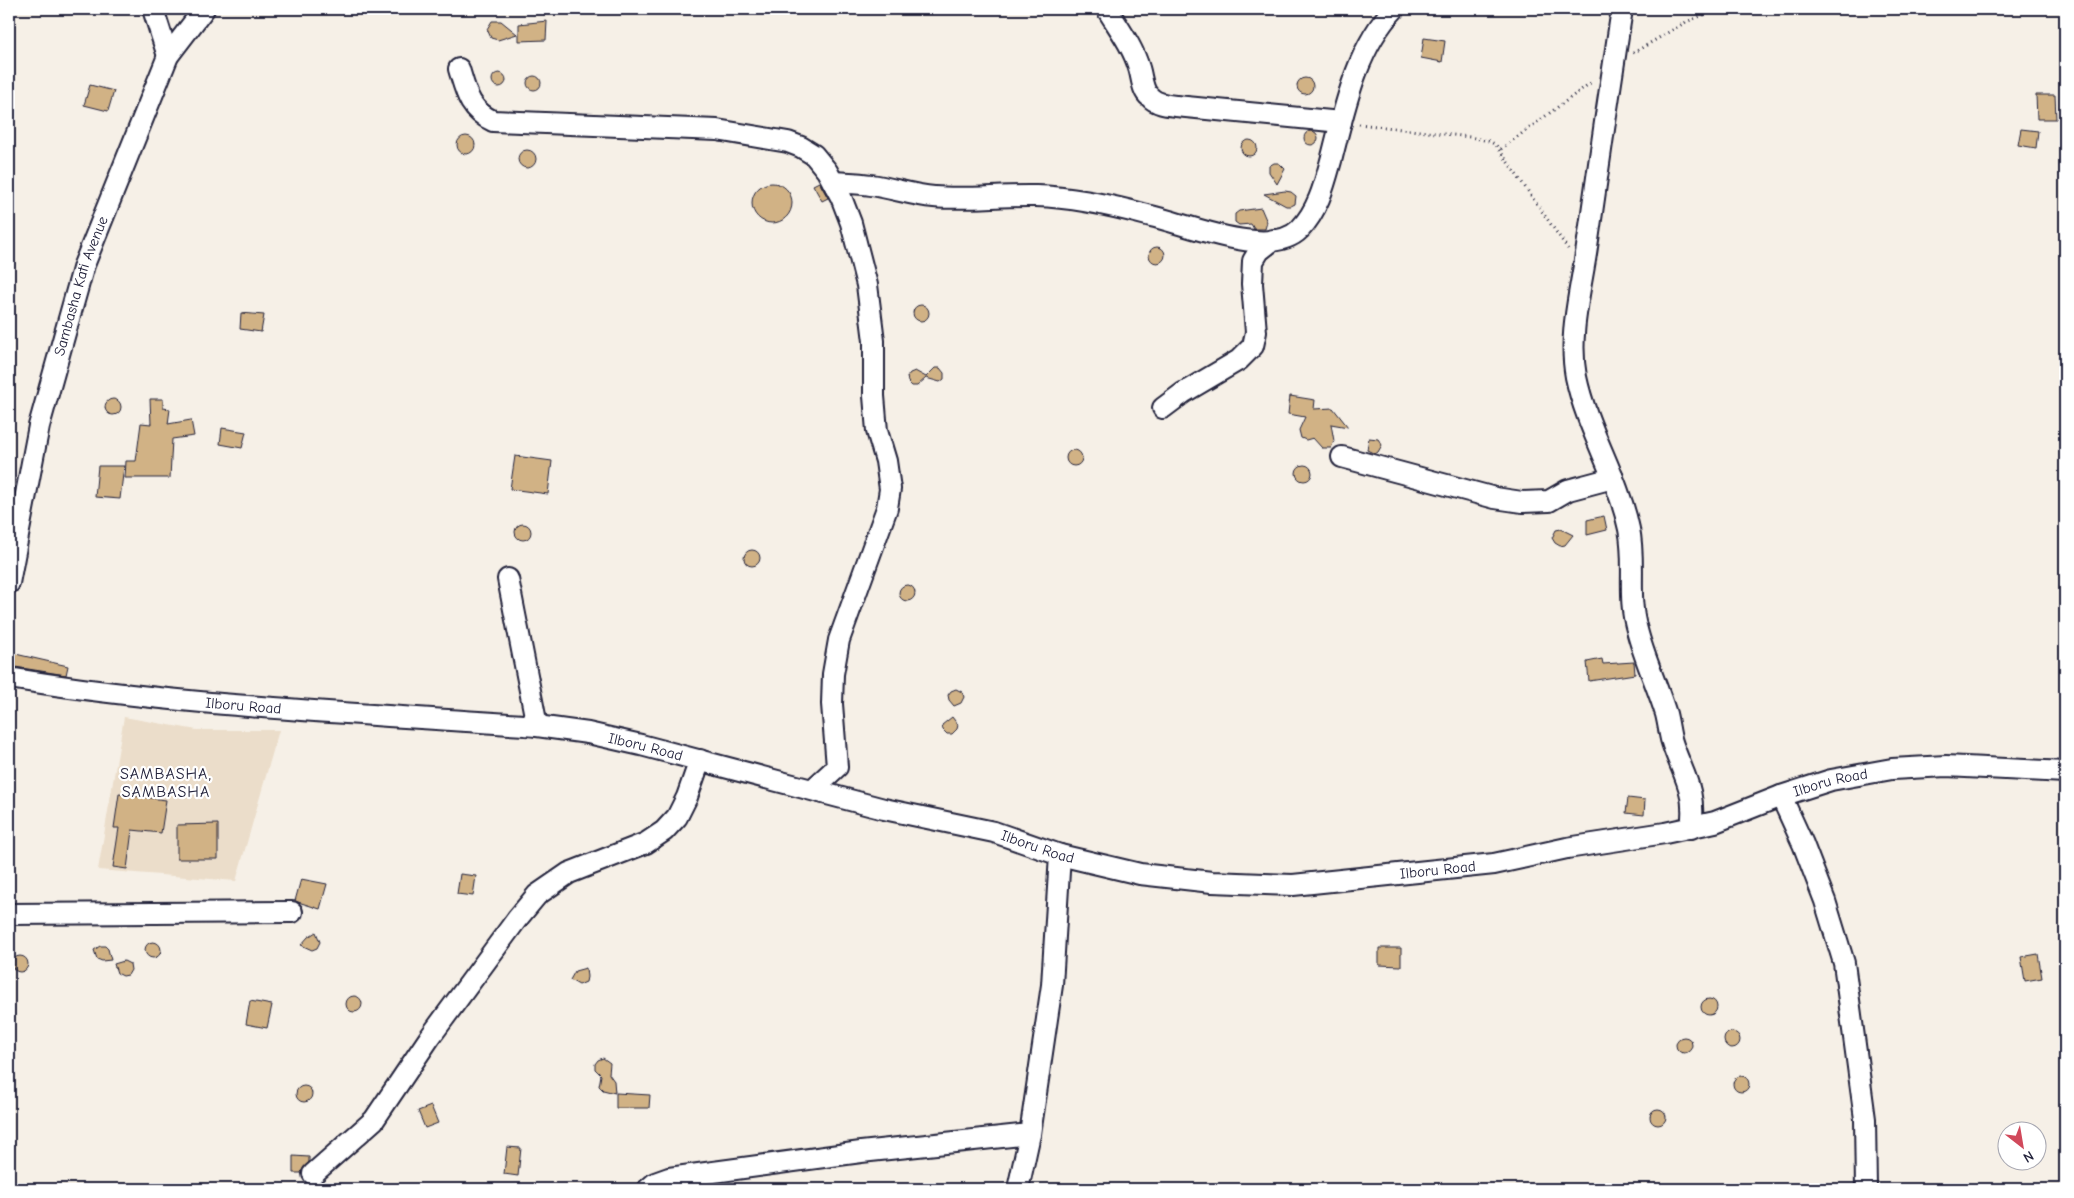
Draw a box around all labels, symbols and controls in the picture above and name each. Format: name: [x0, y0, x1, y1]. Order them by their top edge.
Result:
street label: Sambasha Kati Avenue: [50, 213, 112, 358]
street label: Ilboru Road: [205, 693, 282, 718]
street label: Ilboru Road: [607, 729, 685, 765]
district label: SAMBASHA, SAMBASHA: [120, 765, 212, 801]
street label: Ilboru Road: [1791, 765, 1869, 801]
street label: Ilboru Road: [999, 826, 1076, 867]
street label: Ilboru Road: [1399, 857, 1477, 883]
north arrow: [1996, 1120, 2046, 1170]
text: N: [2020, 1147, 2037, 1166]

